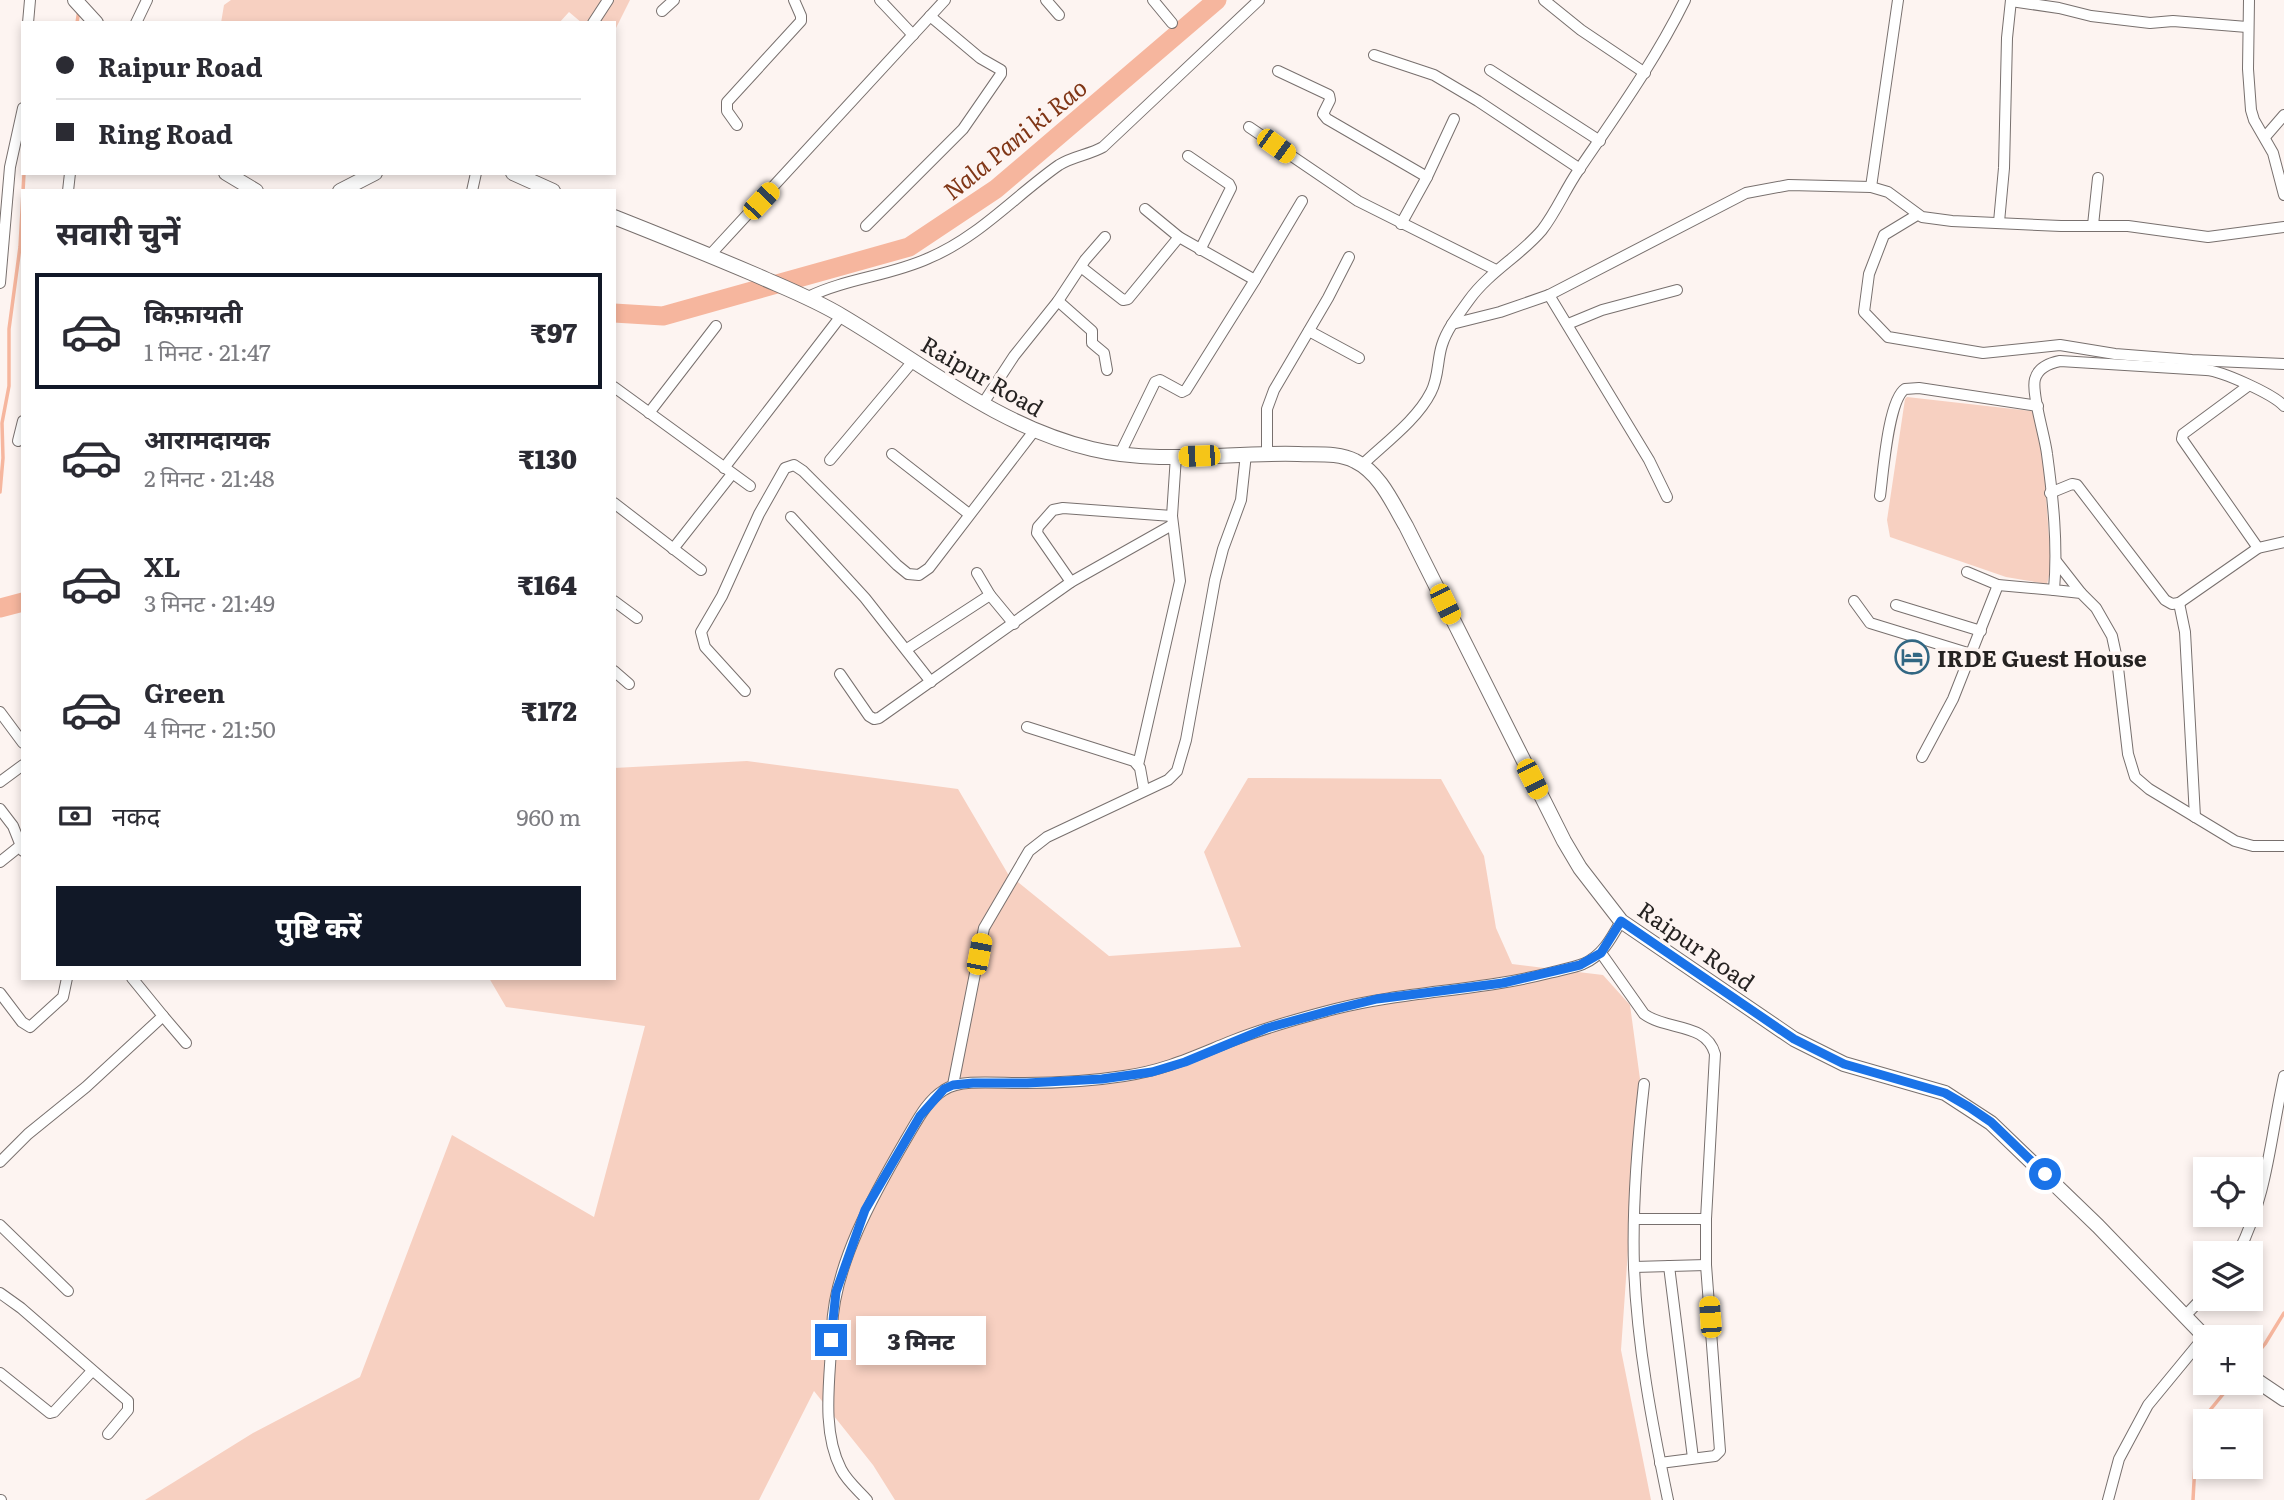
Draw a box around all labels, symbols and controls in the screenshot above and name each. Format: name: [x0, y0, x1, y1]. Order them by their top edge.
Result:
text: Raipur Road: [98, 46, 263, 85]
water label: Nala Pani ki Rao: [935, 69, 1093, 207]
text: Ring Road: [98, 113, 233, 152]
car: [1253, 125, 1300, 167]
car: [739, 178, 784, 224]
text: सवारी चुनें: [56, 207, 180, 255]
text: किफ़ायती: [144, 292, 243, 331]
icon: car: [60, 300, 123, 363]
text: ₹97: [531, 312, 577, 351]
street label: Raipur Road: [915, 326, 1051, 424]
text: 1 मिनट · 21:47: [144, 334, 271, 368]
text: आरामदायक: [144, 418, 270, 457]
icon: car: [60, 426, 123, 489]
text: ₹130: [519, 438, 577, 477]
car: [1178, 445, 1221, 467]
text: 2 मिनट · 21:48: [144, 460, 275, 494]
text: XL: [144, 546, 181, 585]
icon: car: [60, 552, 123, 615]
text: ₹164: [518, 564, 577, 603]
car: [1427, 581, 1464, 627]
text: 3 मिनट · 21:49: [144, 585, 275, 619]
hotel icon: IRDE Guest House: [1893, 638, 1931, 676]
place label: IRDE Guest House: [1937, 640, 2147, 674]
text: Green: [144, 672, 225, 711]
icon: car: [60, 678, 123, 741]
text: ₹172: [521, 690, 577, 729]
text: 4 मिनट · 21:50: [144, 711, 276, 745]
car: [1514, 756, 1551, 802]
text: नकद: [112, 795, 160, 834]
icon: cash: [56, 797, 94, 835]
text: 960 m: [516, 799, 581, 833]
button: पुष्टि करें: [56, 886, 581, 966]
street label: Raipur Road: [1631, 892, 1763, 998]
car: [965, 931, 994, 977]
map controls: [2193, 1157, 2263, 1479]
button: locate: [2193, 1157, 2263, 1227]
route start: [2029, 1158, 2061, 1190]
button: layers: [2193, 1241, 2263, 1311]
car: [1699, 1295, 1722, 1339]
callout: 3 मिनट: [856, 1316, 985, 1364]
text: 3 मिनट: [887, 1323, 955, 1357]
route end: [815, 1324, 847, 1356]
button: +: [2193, 1325, 2263, 1395]
button: −: [2193, 1409, 2263, 1479]

